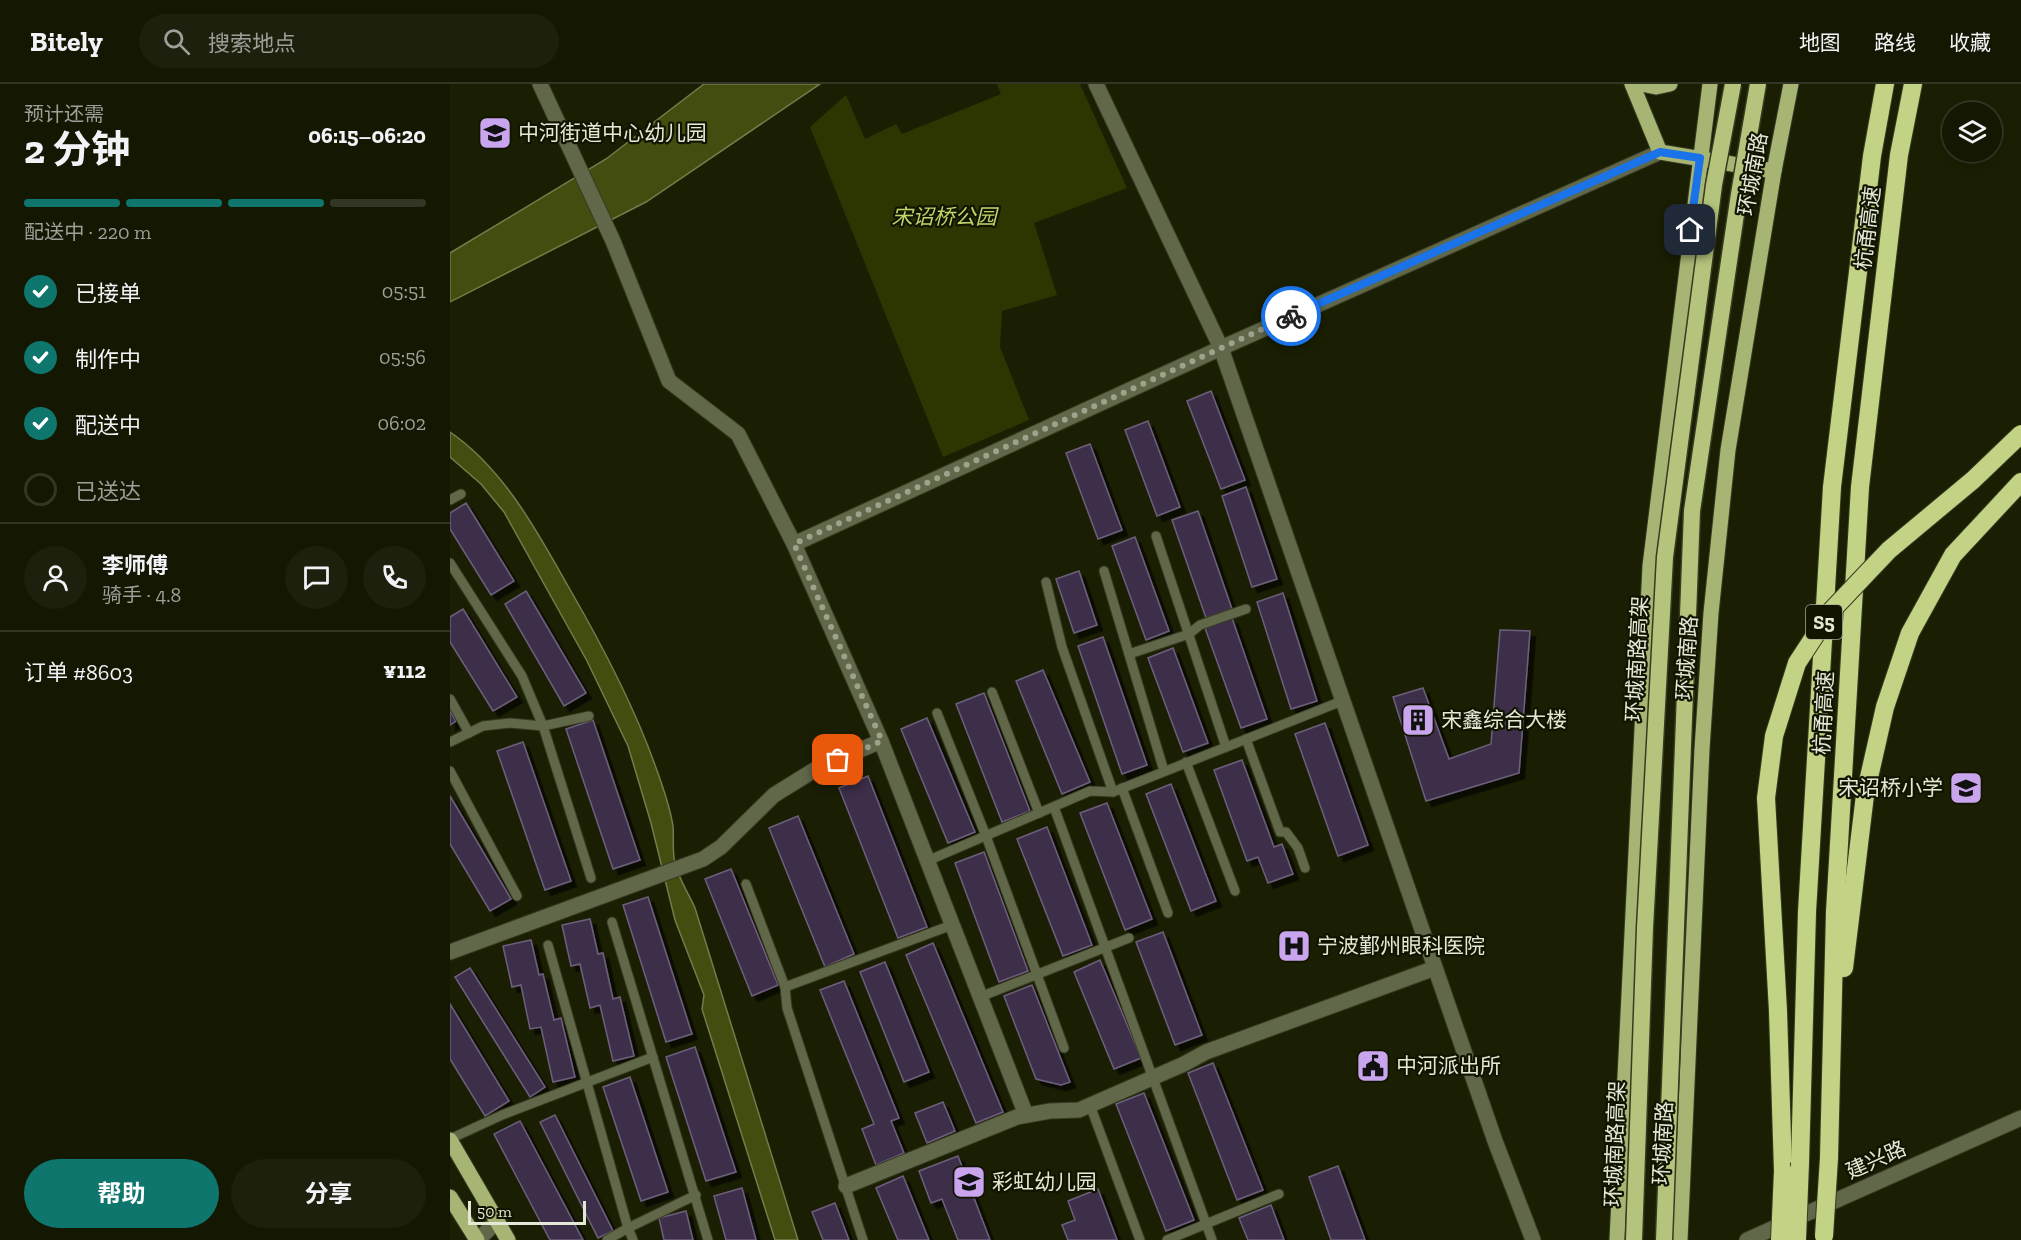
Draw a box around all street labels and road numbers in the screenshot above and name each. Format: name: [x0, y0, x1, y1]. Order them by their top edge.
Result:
street label: 环城南路: [1733, 130, 1772, 217]
street label: 杭甬高速: [1850, 185, 1885, 271]
street label: 环城南路高架: [1621, 595, 1652, 723]
road number: S5: [1806, 605, 1842, 639]
street label: 环城南路: [1671, 615, 1702, 701]
street label: 杭甬高速: [1809, 670, 1838, 756]
street label: 环城南路高架: [1600, 1081, 1629, 1207]
street label: 环城南路: [1648, 1100, 1677, 1186]
street label: 建兴路: [1842, 1135, 1910, 1184]

